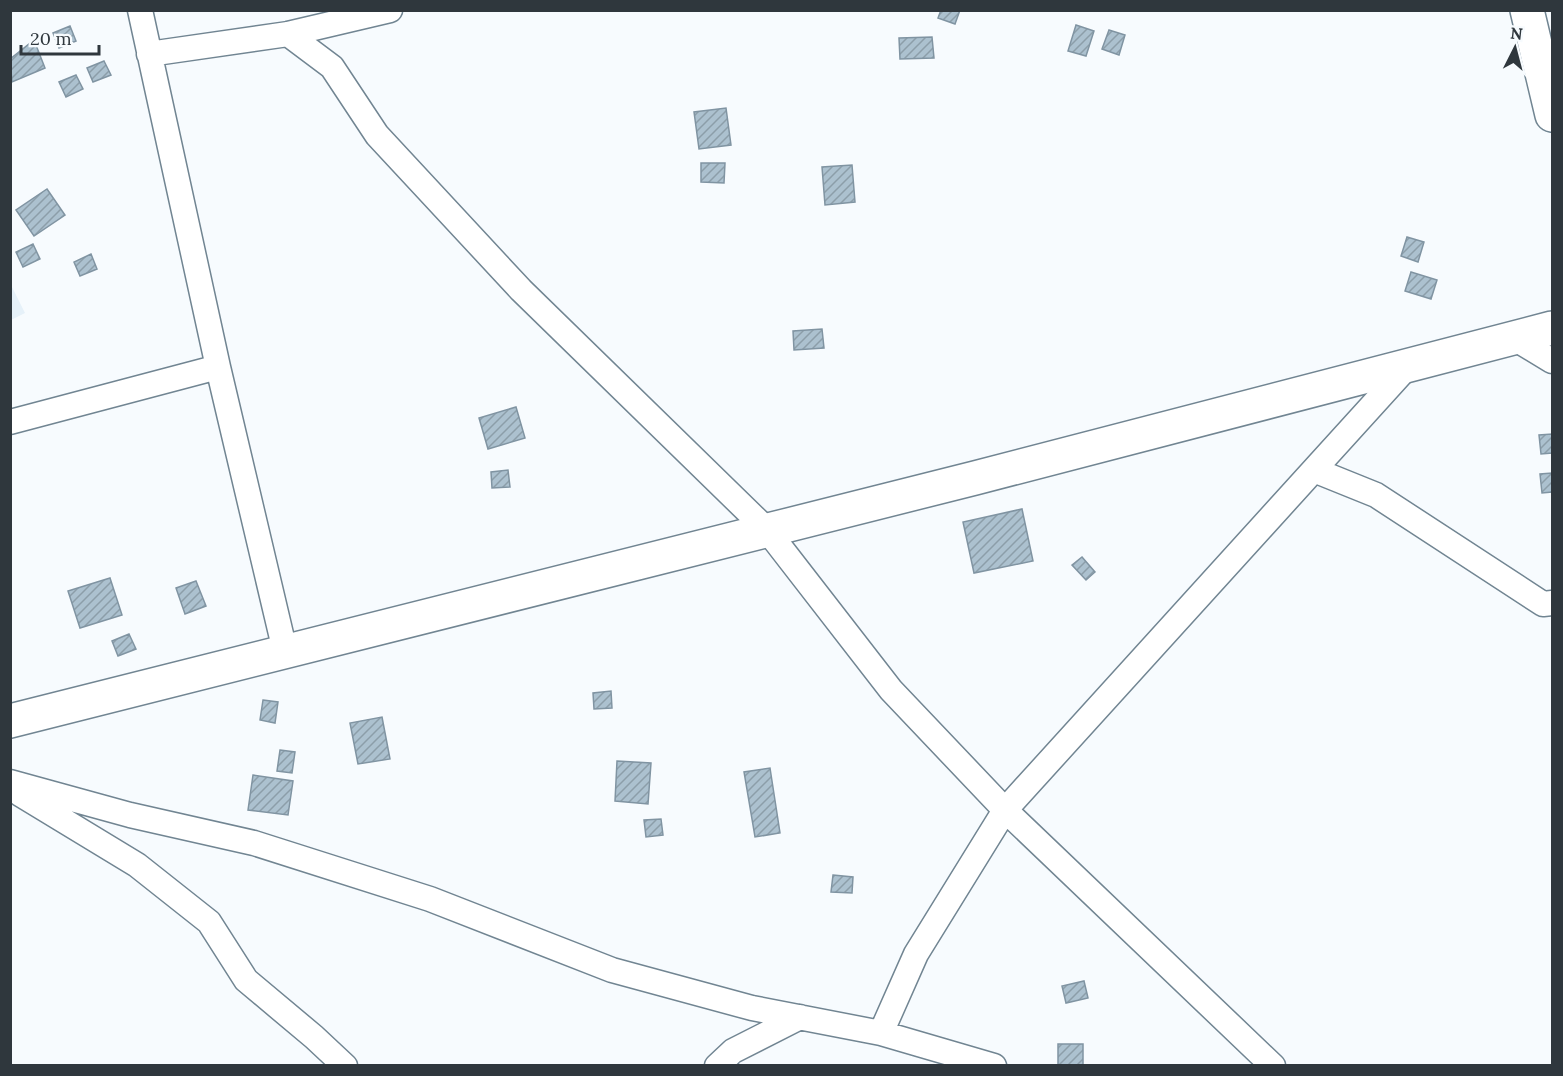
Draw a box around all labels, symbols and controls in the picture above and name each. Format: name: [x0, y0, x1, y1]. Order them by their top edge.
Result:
scale bar: [21, 18, 99, 56]
north arrow: [1485, 18, 1545, 78]
text: N: [1509, 22, 1524, 44]
text: 20 m: [30, 27, 72, 50]

